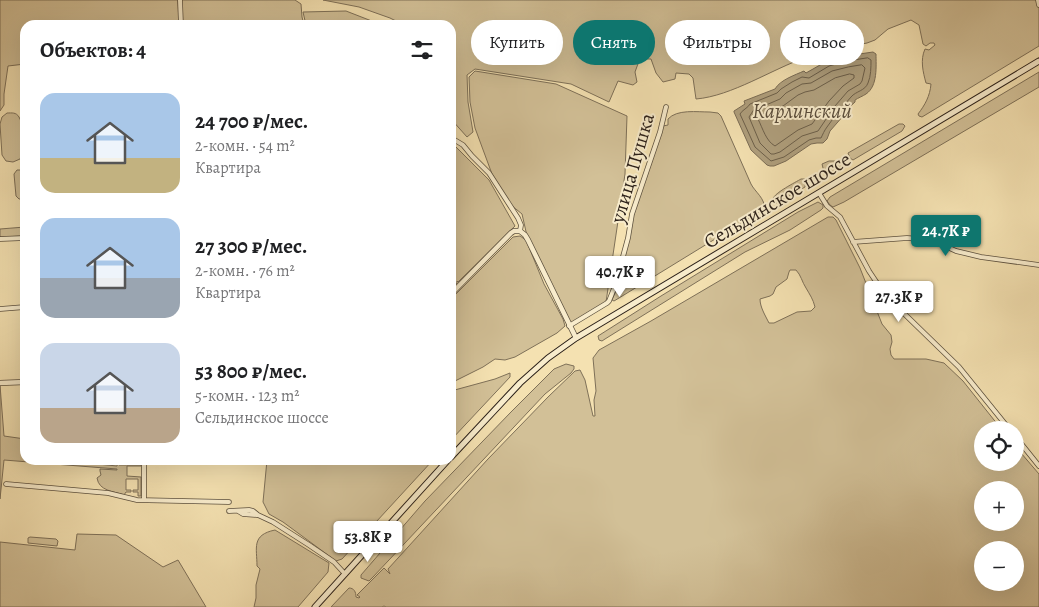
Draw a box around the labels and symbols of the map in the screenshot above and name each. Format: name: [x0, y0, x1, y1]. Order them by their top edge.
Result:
water label: Карлинский: [752, 97, 852, 125]
street label: улица Пушка: [604, 109, 661, 227]
street label: Сельдинское шоссе: [699, 146, 856, 255]
pin: 24.7K ₽: [900, 214, 992, 257]
pin: 40.7K ₽: [574, 256, 666, 298]
pin: 27.3K ₽: [853, 280, 945, 323]
pin: 53.8K ₽: [322, 520, 414, 563]

